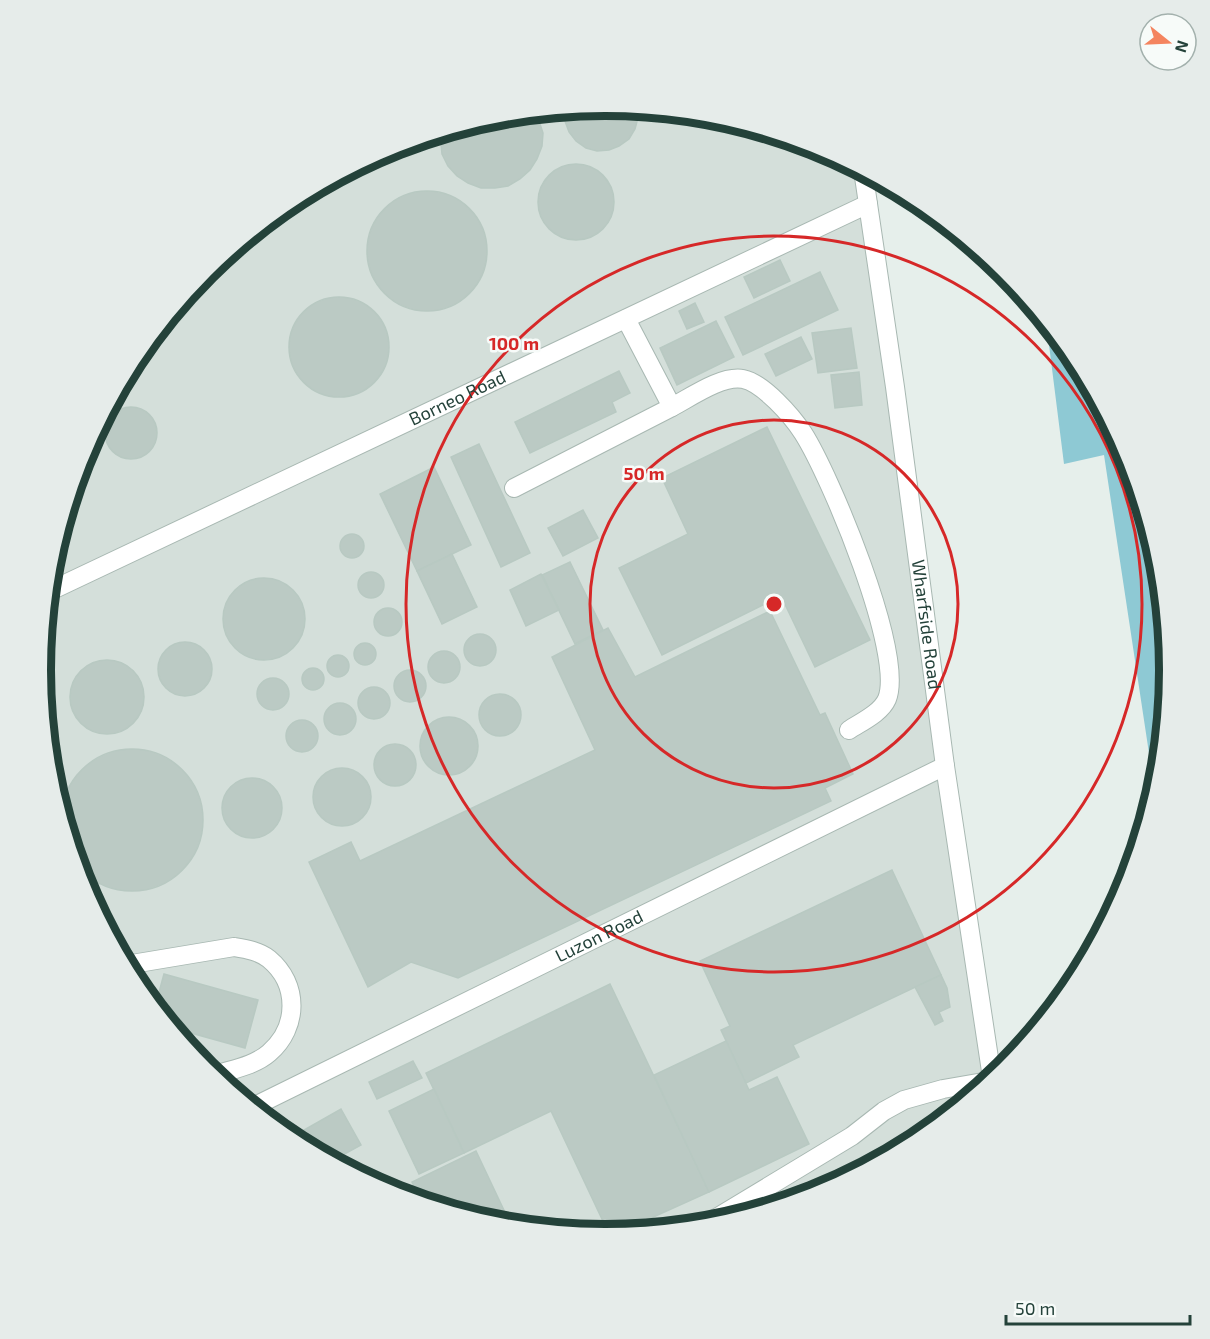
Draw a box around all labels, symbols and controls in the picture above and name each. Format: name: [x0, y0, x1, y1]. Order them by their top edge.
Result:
north arrow: [1138, 12, 1198, 72]
text: N: [1172, 38, 1194, 55]
text: 100 m: [489, 332, 539, 354]
street label: Borneo Road: [405, 365, 509, 430]
text: 50 m: [623, 462, 665, 484]
street label: Wharfside Road: [908, 558, 947, 691]
centre of rings: [764, 594, 784, 614]
street label: Luzon Road: [551, 905, 646, 966]
scale bar: [1006, 1288, 1190, 1326]
text: 50 m: [1015, 1297, 1055, 1319]

